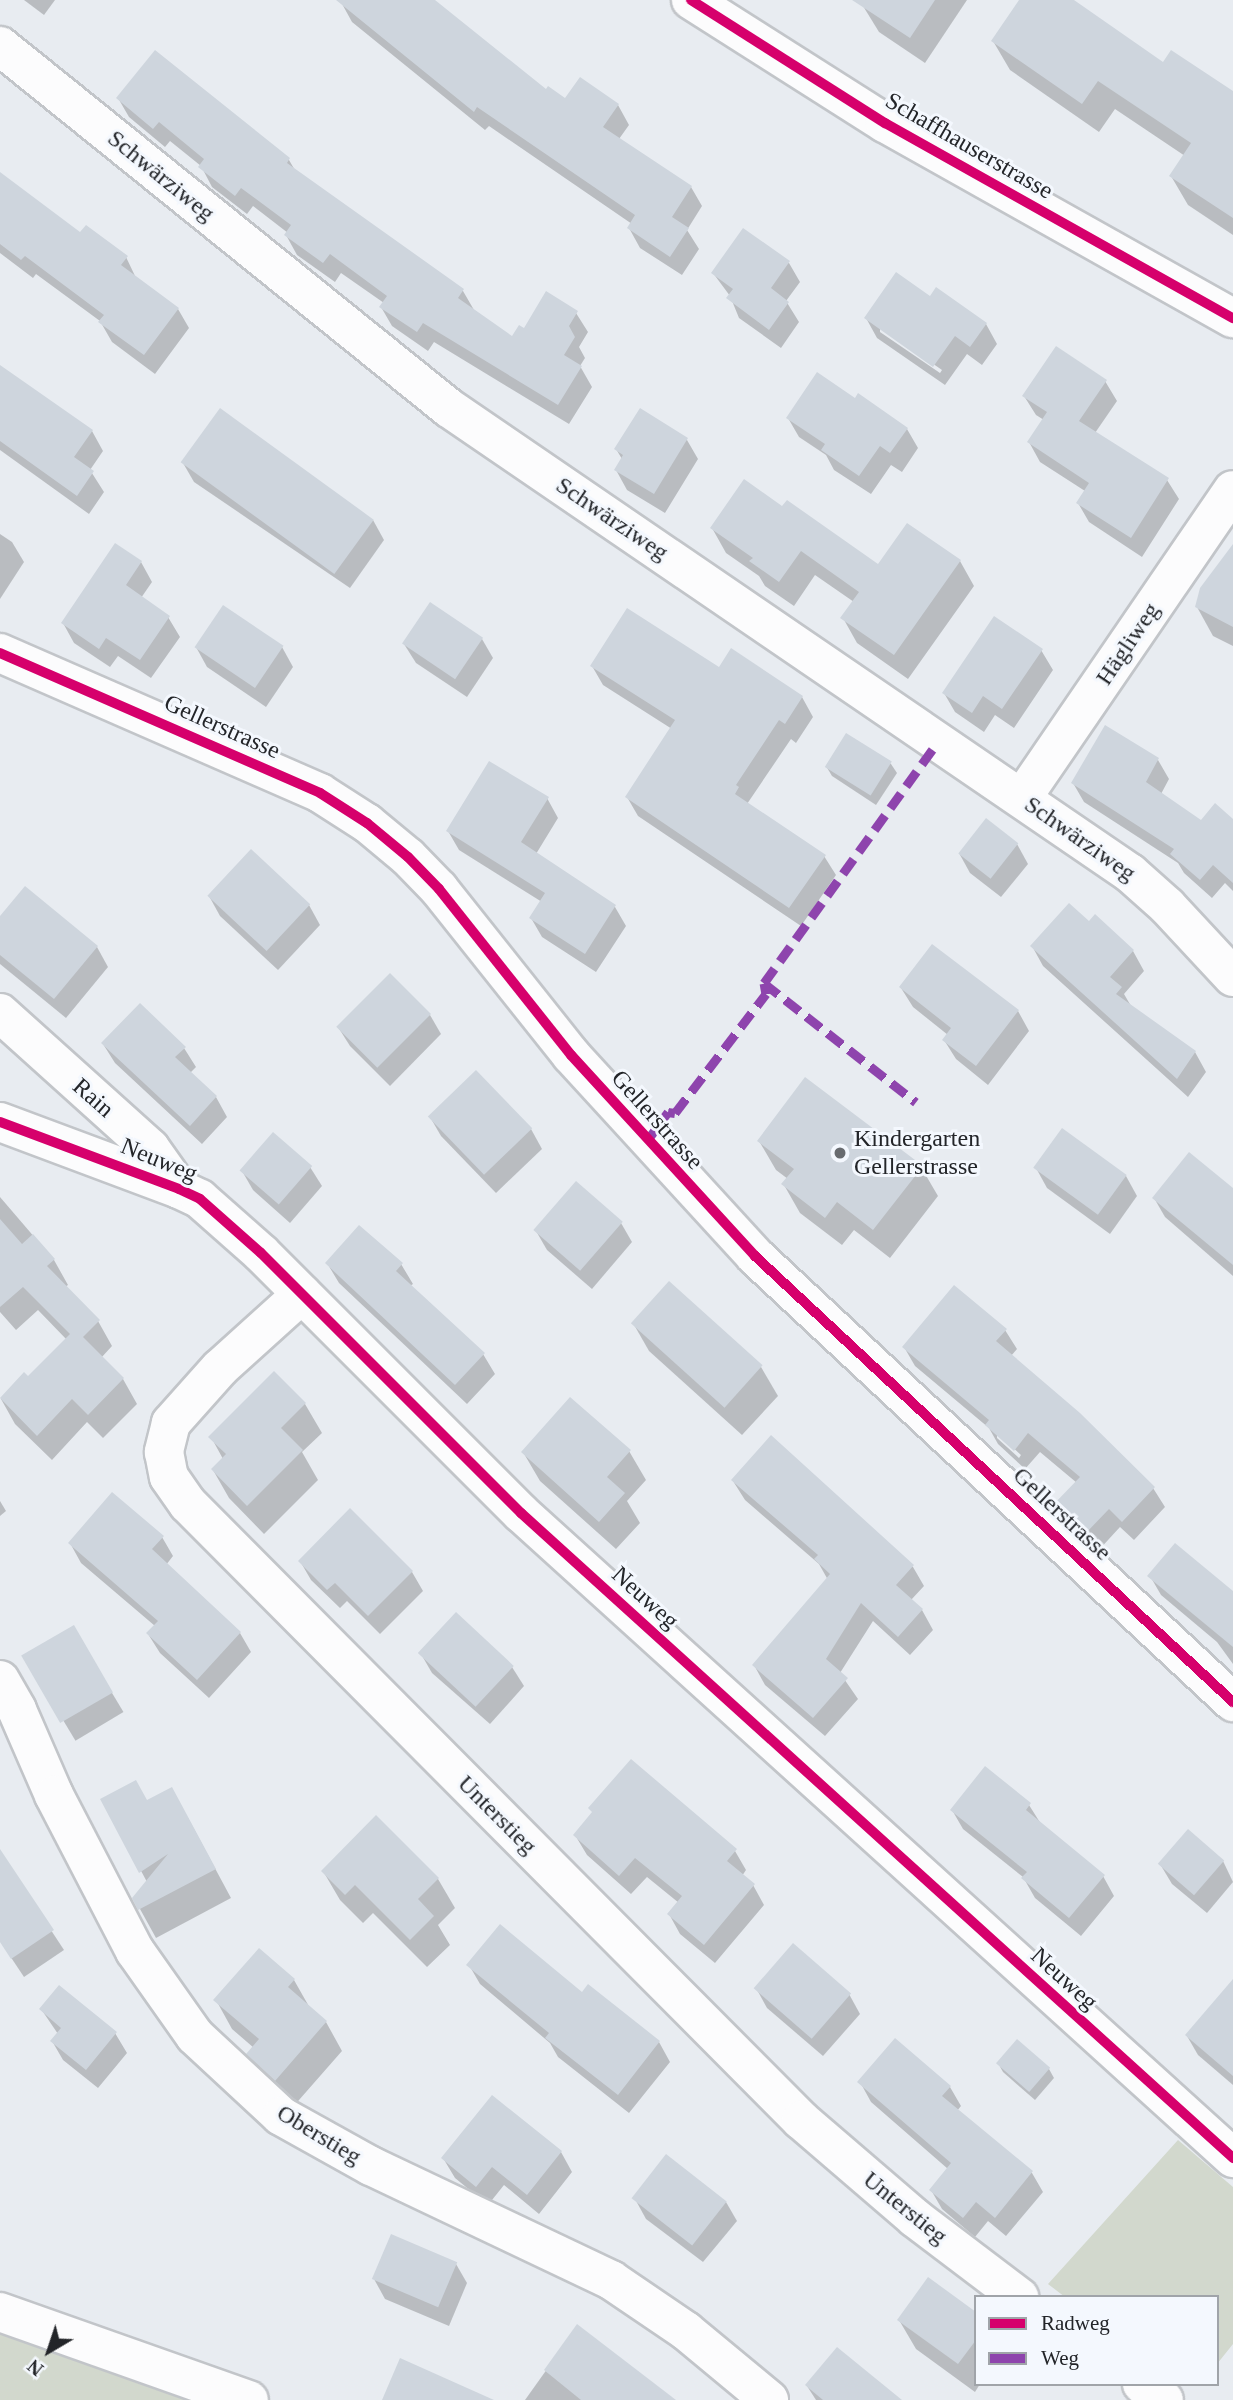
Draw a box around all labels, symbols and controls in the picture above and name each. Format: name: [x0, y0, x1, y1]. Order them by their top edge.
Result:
street label: Schaffhauserstrasse: [880, 86, 1058, 206]
street label: Schwärziweg: [102, 124, 220, 228]
street label: Schwärziweg: [550, 471, 674, 567]
street label: Hägliweg: [1090, 597, 1166, 691]
street label: Gellerstrasse: [160, 689, 284, 765]
street label: Schwärziweg: [1019, 790, 1141, 888]
street label: Gellerstrasse: [605, 1064, 709, 1176]
street label: Rain: [66, 1072, 120, 1124]
place label: Kindergarten Gellerstrasse: [854, 1125, 980, 1181]
street label: Neuweg: [117, 1132, 201, 1188]
marker: Kindergarten Gellerstrasse: [832, 1145, 848, 1161]
street label: Gellerstrasse: [1007, 1461, 1117, 1567]
street label: Neuweg: [606, 1561, 684, 1635]
street label: Unterstieg: [451, 1769, 543, 1861]
street label: Neuweg: [1025, 1942, 1103, 2016]
street label: Oberstieg: [272, 2099, 366, 2171]
street label: Unterstieg: [857, 2165, 953, 2251]
legend: [974, 2295, 1219, 2386]
text: Radweg: [1041, 2311, 1110, 2335]
north arrow: [14, 2316, 84, 2386]
text: Weg: [1041, 2346, 1079, 2370]
text: N: [24, 2355, 47, 2380]

